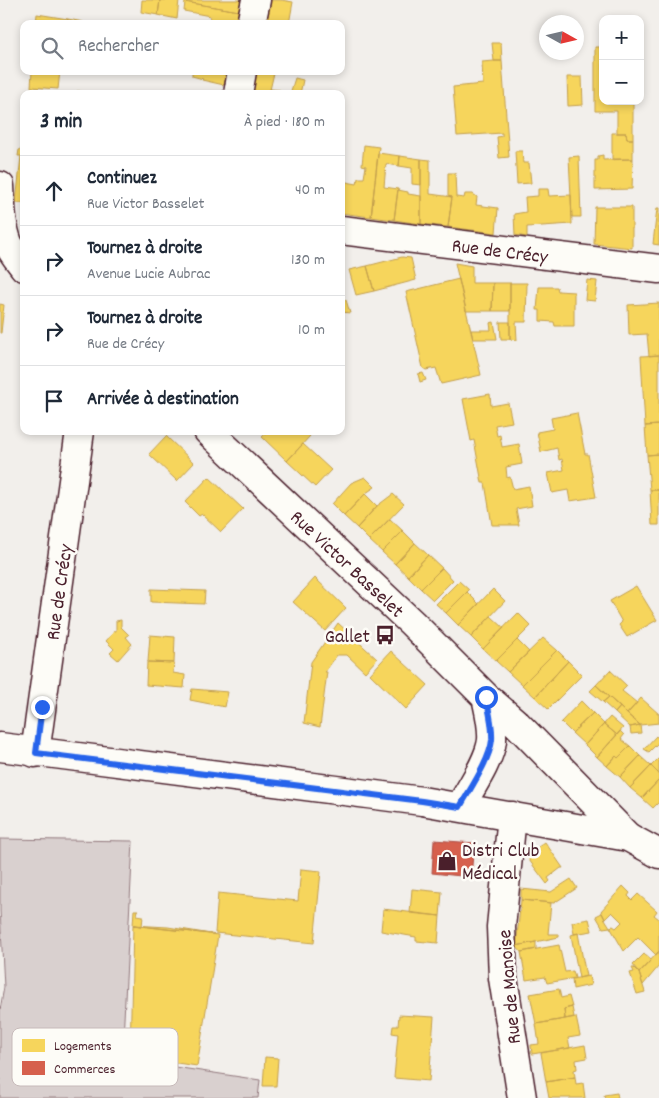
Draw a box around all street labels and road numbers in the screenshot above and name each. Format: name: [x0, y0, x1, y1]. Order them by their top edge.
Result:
street label: Rue de Crécy: [450, 233, 550, 273]
street label: Rue Victor Basselet: [283, 505, 409, 625]
street label: Rue de Crécy: [40, 542, 82, 642]
street label: Rue de Manoise: [492, 928, 530, 1045]

